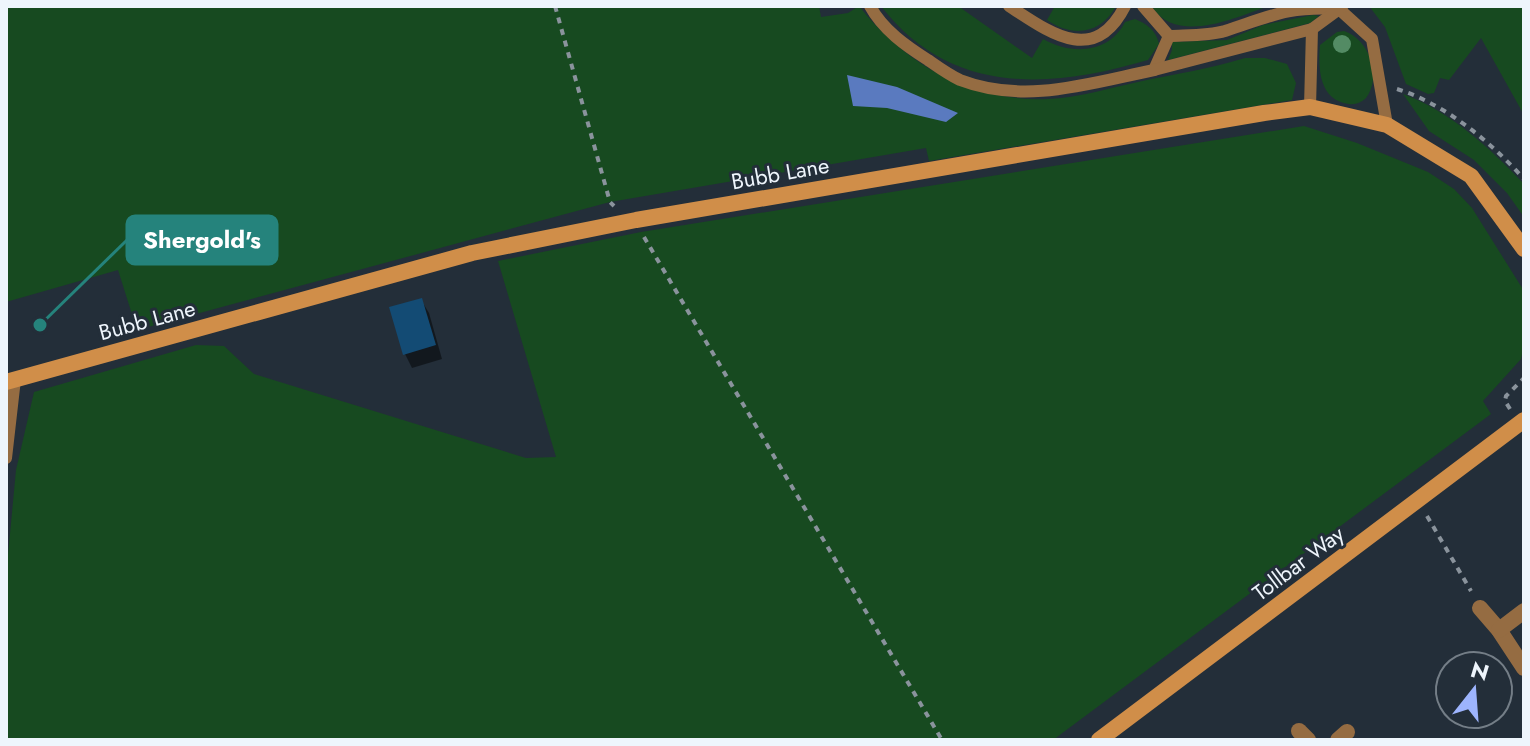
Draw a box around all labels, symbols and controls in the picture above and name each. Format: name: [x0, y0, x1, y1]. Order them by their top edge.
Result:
street label: Bubb Lane: [729, 149, 831, 197]
callout: Shergold's: [127, 216, 277, 264]
text: Shergold's: [143, 222, 261, 257]
street label: Bubb Lane: [95, 292, 199, 348]
street label: Tollbar Way: [1246, 518, 1351, 608]
north arrow: [1434, 650, 1514, 730]
text: N: [1467, 653, 1493, 689]

